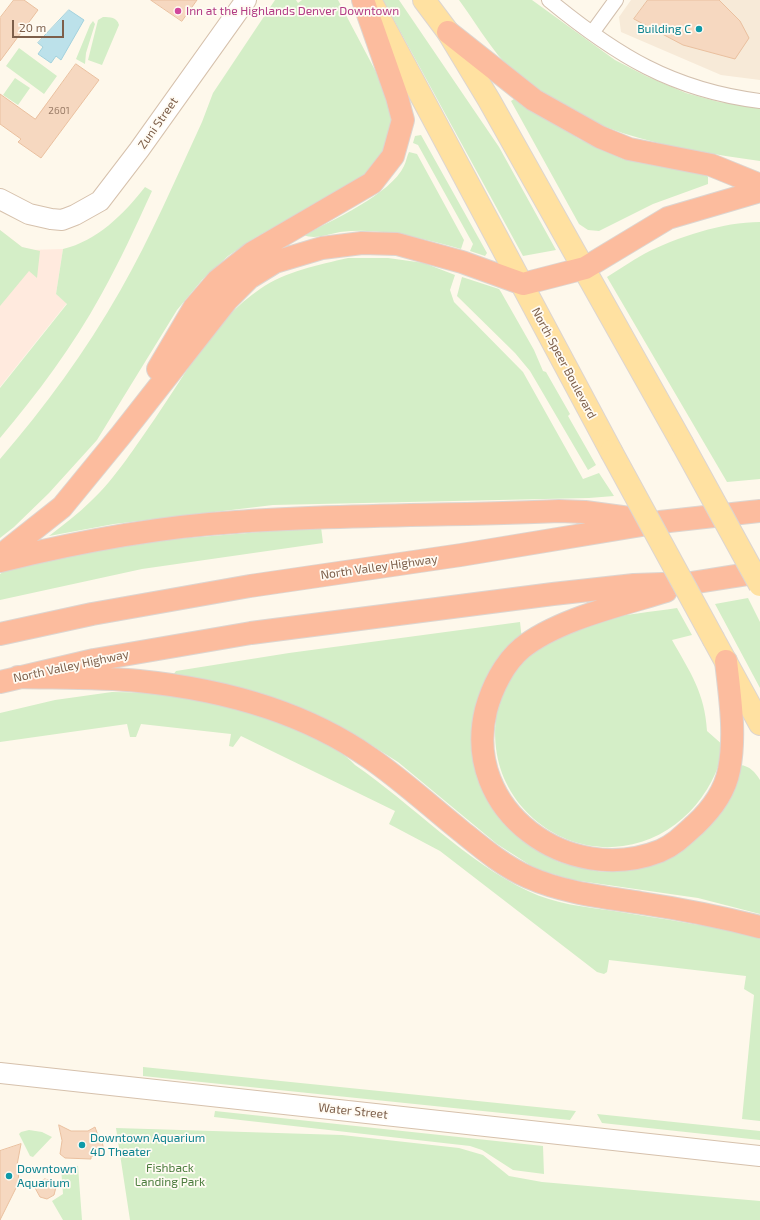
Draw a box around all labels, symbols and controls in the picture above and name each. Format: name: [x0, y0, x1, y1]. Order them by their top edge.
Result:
place label: Inn at the Highlands Denver Downtown: [186, 4, 399, 18]
marker: Inn at the Highlands Denver Downtown: [173, 6, 183, 16]
scale bar: [14, 12, 66, 38]
text: 20 m: [19, 20, 46, 34]
place label: Building C: [637, 22, 691, 36]
marker: Building C: [694, 24, 704, 34]
street label: Zuni Street: [135, 94, 181, 152]
house number: 2601: [48, 105, 70, 117]
street label: North Speer Boulevard: [529, 305, 599, 421]
street label: North Valley Highway: [320, 552, 438, 582]
street label: North Valley Highway: [12, 647, 130, 685]
street label: Water Street: [318, 1100, 388, 1122]
place label: Downtown Aquarium 4D Theater: [90, 1131, 205, 1159]
marker: Downtown Aquarium 4D Theater: [77, 1140, 87, 1150]
park label: Fishback Landing Park: [135, 1161, 205, 1189]
place label: Downtown Aquarium: [17, 1162, 77, 1190]
marker: Downtown Aquarium: [4, 1171, 14, 1181]

